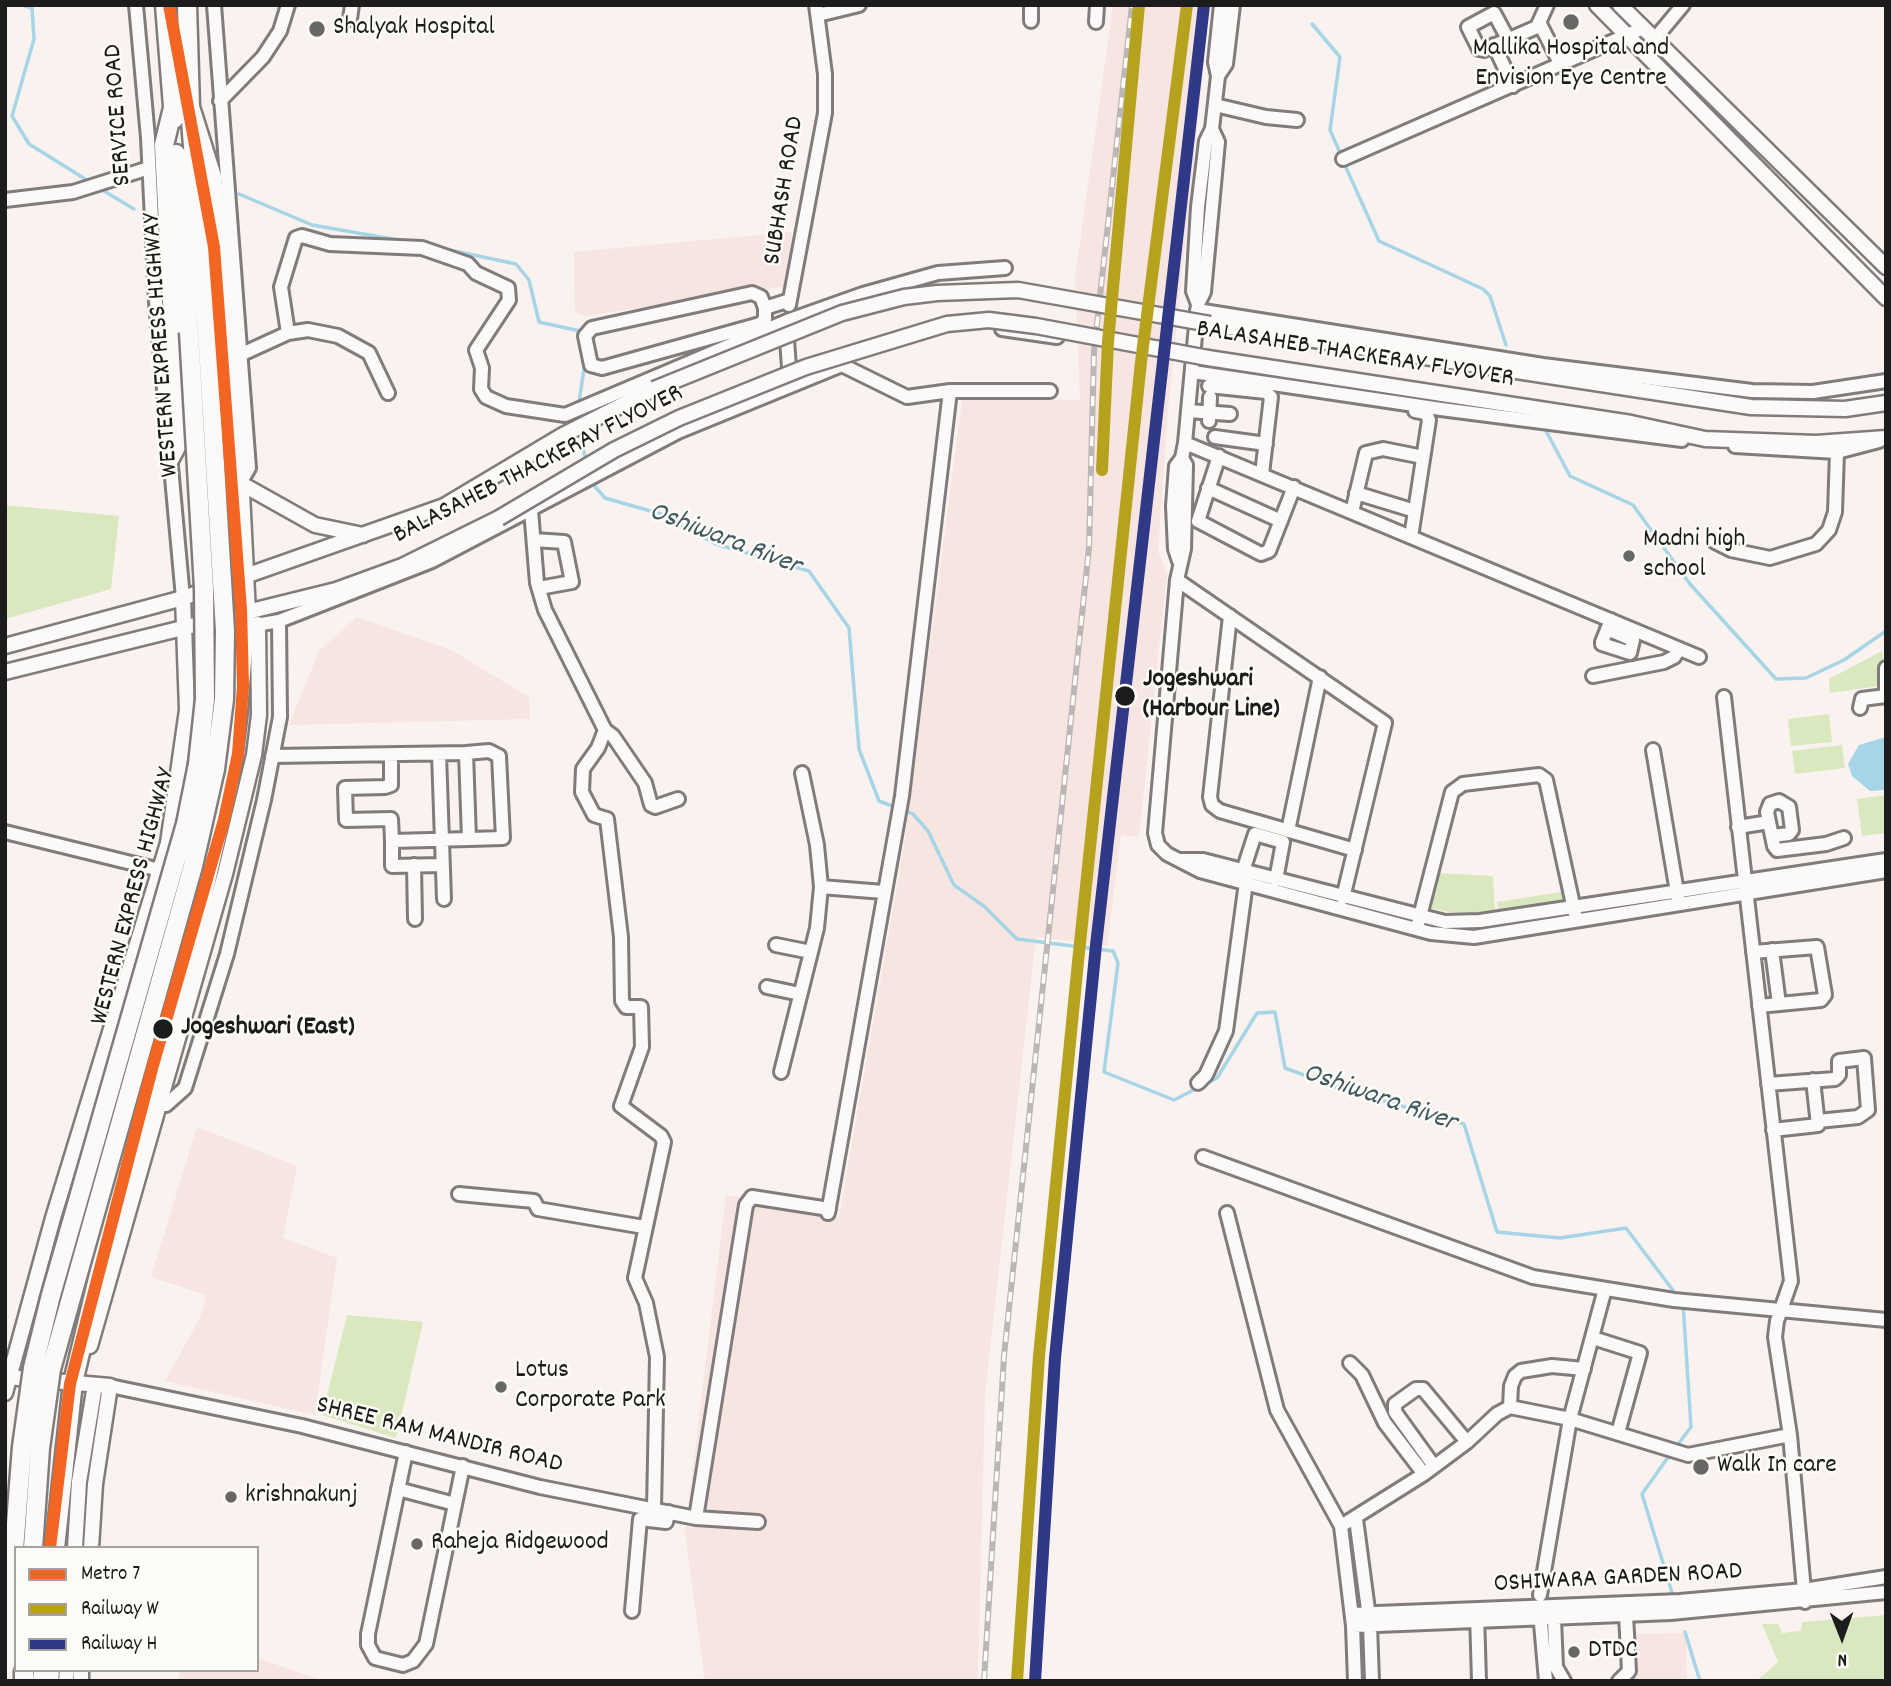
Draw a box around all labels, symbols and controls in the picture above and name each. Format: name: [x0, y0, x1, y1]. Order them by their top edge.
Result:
marker: Mallika Hospital and Envision Eye Centre: [1561, 12, 1581, 32]
place label: Shalyak Hospital: [333, 13, 495, 45]
marker: Shalyak Hospital: [307, 19, 327, 39]
place label: Mallika Hospital and Envision Eye Centre: [1473, 34, 1669, 96]
street label: SERVICE ROAD: [99, 43, 141, 187]
street label: SUBHASH ROAD: [759, 115, 813, 267]
street label: WESTERN EXPRESS HIGHWAY: [138, 212, 188, 478]
street label: BALASAHEB THACKERAY FLYOVER: [1194, 315, 1516, 397]
street label: BALASAHEB THACKERAY FLYOVER: [389, 379, 689, 553]
water label: Oshiwara River: [643, 497, 805, 585]
place label: Madni high school: [1643, 525, 1745, 586]
marker: Madni high school: [1621, 548, 1637, 564]
place label: Jogeshwari (Harbour Line): [1143, 665, 1280, 726]
marker: Jogeshwari (Harbour Line): [1113, 684, 1137, 708]
street label: WESTERN EXPRESS HIGHWAY: [86, 765, 184, 1029]
place label: Jogeshwari (East): [181, 1013, 355, 1045]
marker: Jogeshwari (East): [151, 1017, 175, 1041]
water label: Oshiwara River: [1298, 1058, 1460, 1142]
place label: Lotus Corporate Park: [515, 1356, 666, 1418]
marker: Lotus Corporate Park: [493, 1379, 509, 1395]
street label: SHREE RAM MANDIR ROAD: [313, 1391, 565, 1483]
place label: Walk In care: [1717, 1451, 1837, 1483]
marker: Walk In care: [1691, 1457, 1711, 1477]
place label: krishnakunj: [245, 1481, 358, 1513]
marker: krishnakunj: [223, 1489, 239, 1505]
place label: Raheja Ridgewood: [431, 1528, 609, 1560]
marker: Raheja Ridgewood: [409, 1536, 425, 1552]
legend: [14, 1546, 259, 1672]
street label: OSHIWARA GARDEN ROAD: [1493, 1558, 1743, 1602]
text: Metro 7: [81, 1560, 140, 1590]
text: Railway W: [81, 1595, 159, 1625]
north arrow: [1807, 1602, 1877, 1672]
text: Railway H: [81, 1630, 157, 1660]
place label: DTDC: [1588, 1636, 1638, 1668]
marker: DTDC: [1566, 1644, 1582, 1660]
text: N: [1837, 1645, 1847, 1672]

